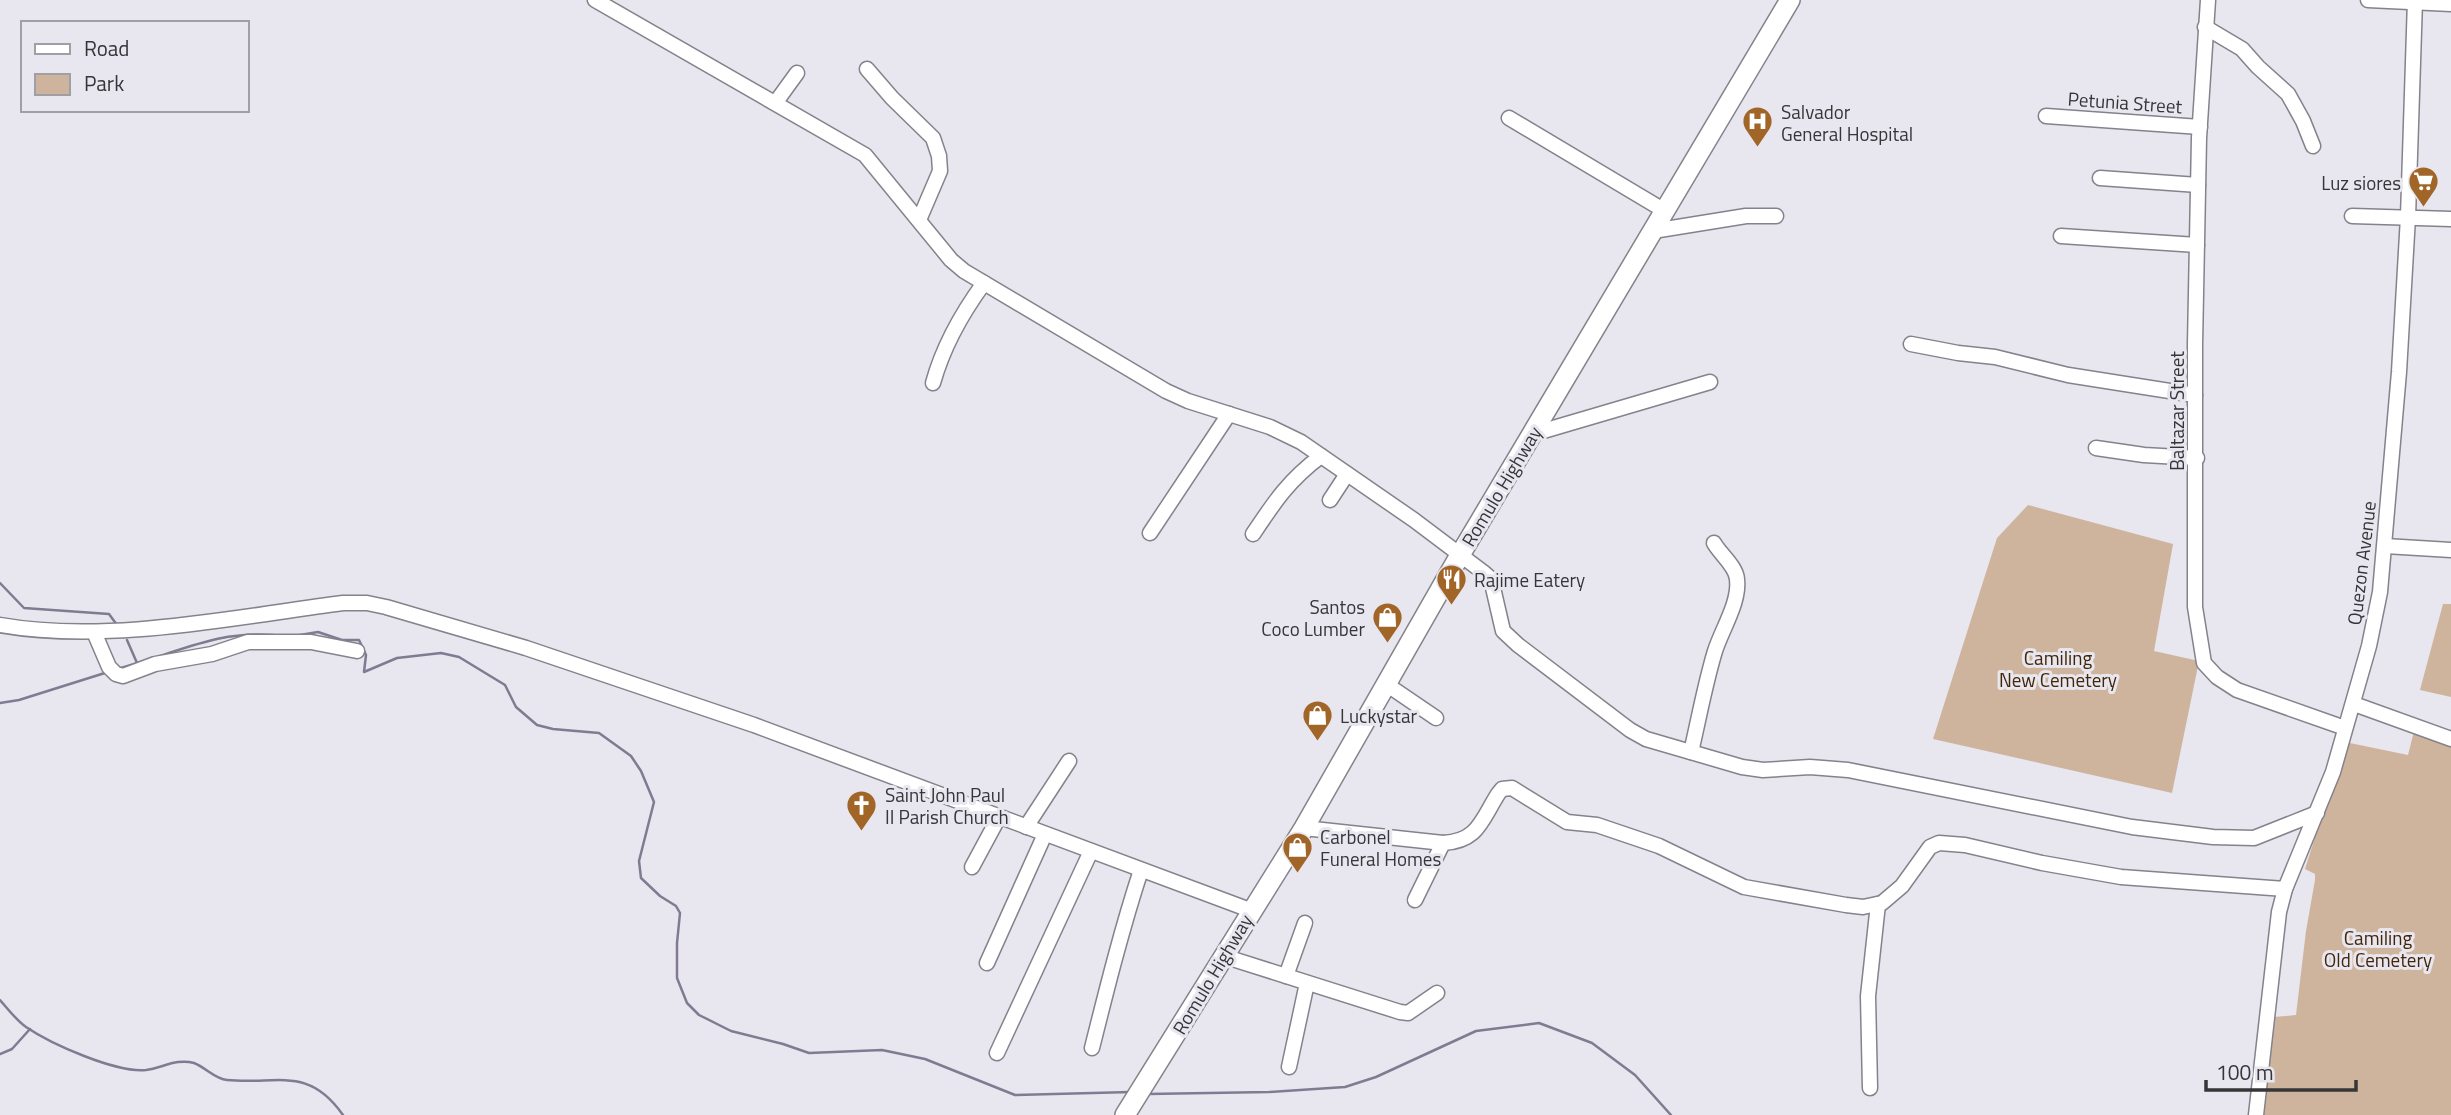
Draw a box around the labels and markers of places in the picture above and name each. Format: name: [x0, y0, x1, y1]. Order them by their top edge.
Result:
place label: Salvador General Hospital: [1781, 97, 1913, 148]
hospital icon: Salvador General Hospital: [1741, 105, 1775, 149]
supermarket icon: Luz siores: [2407, 165, 2441, 209]
place label: Luz siores: [2321, 168, 2401, 197]
restaurant icon: Rajime Eatery: [1434, 562, 1468, 606]
place label: Rajime Eatery: [1474, 565, 1585, 594]
place label: Santos Coco Lumber: [1261, 592, 1365, 643]
shop icon: Santos Coco Lumber: [1371, 600, 1405, 644]
shop icon: Luckystar: [1300, 698, 1334, 742]
place label: Luckystar: [1340, 701, 1418, 730]
place label: Saint John Paul II Parish Church: [885, 780, 1009, 831]
church icon: Saint John Paul II Parish Church: [845, 788, 879, 832]
place label: Carbonel Funeral Homes: [1320, 822, 1441, 873]
shop icon: Carbonel Funeral Homes: [1280, 830, 1314, 874]

